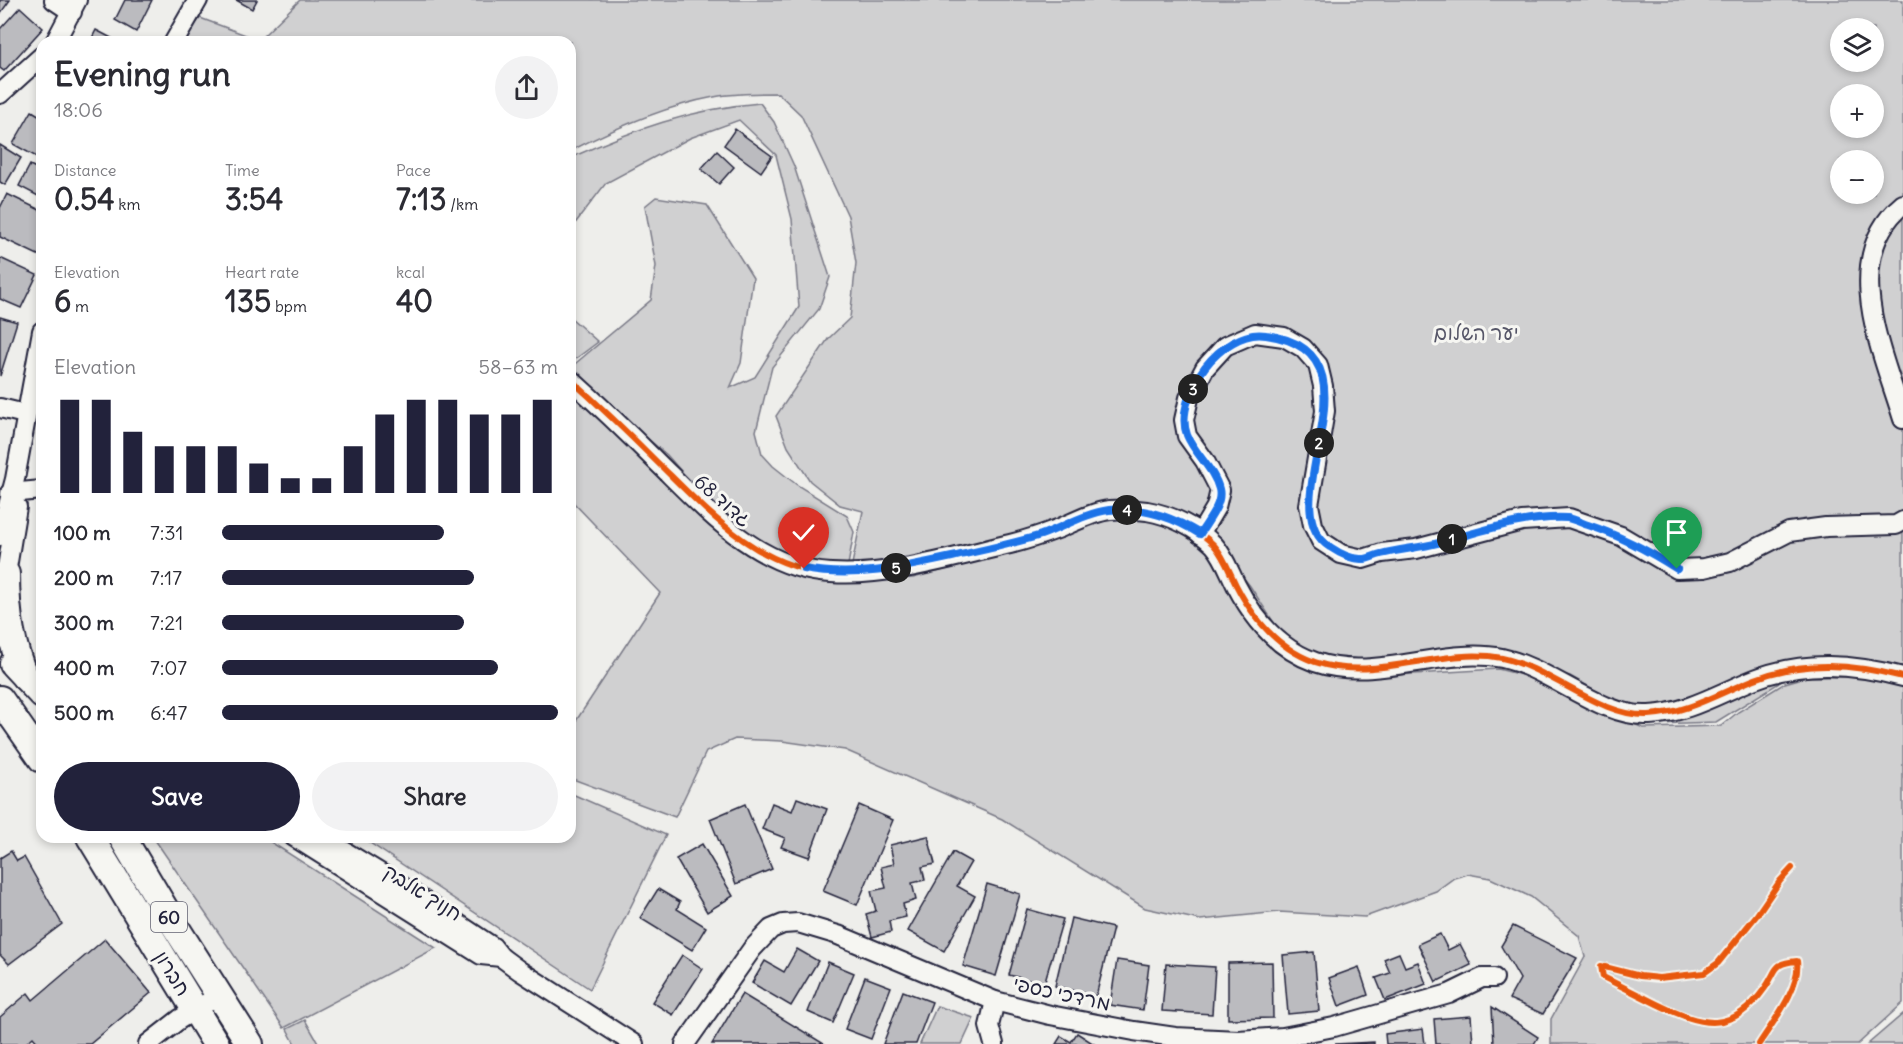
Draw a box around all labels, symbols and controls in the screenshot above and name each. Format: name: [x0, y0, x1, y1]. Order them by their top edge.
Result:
map controls: [1830, 18, 1884, 204]
button: layers: [1830, 18, 1884, 72]
text: Evening run: [54, 53, 230, 95]
button: share: [495, 56, 558, 119]
button: +: [1830, 84, 1884, 138]
text: 18:06: [54, 97, 103, 122]
button: −: [1830, 150, 1884, 204]
text: Distance: [54, 160, 116, 180]
text: Time: [225, 160, 260, 180]
text: Pace: [396, 160, 431, 180]
text: 0.54: [54, 180, 115, 218]
text: 3:54: [225, 180, 283, 218]
text: 7:13: [396, 180, 446, 218]
text: km: [115, 194, 141, 214]
text: /km: [446, 194, 478, 214]
text: Elevation: [54, 262, 120, 282]
text: Heart rate: [225, 262, 299, 282]
text: kcal: [396, 262, 425, 282]
text: 6: [54, 282, 71, 320]
text: 135: [225, 282, 271, 320]
text: 40: [396, 282, 433, 320]
text: m: [71, 296, 89, 316]
text: bpm: [271, 296, 307, 316]
park label: יער השלום: [1434, 320, 1518, 345]
text: Elevation: [54, 354, 136, 379]
text: 58–63 m: [478, 354, 558, 379]
pin: 3: [1178, 374, 1208, 404]
text: 3: [1188, 379, 1198, 399]
pin: 2: [1304, 428, 1334, 458]
text: 2: [1315, 433, 1323, 453]
street label: גדוד 68: [689, 468, 757, 532]
pin: 4: [1112, 495, 1142, 525]
text: 4: [1122, 500, 1132, 520]
pin: [778, 507, 829, 569]
pin: [1651, 507, 1702, 569]
icon: check: [787, 516, 820, 549]
icon: arrive: [1660, 516, 1693, 549]
text: 100 m: [54, 520, 111, 545]
text: 7:31: [150, 520, 183, 545]
pin: 1: [1437, 524, 1467, 554]
text: 1: [1449, 529, 1455, 549]
pin: 5: [881, 553, 911, 583]
text: 5: [891, 558, 901, 578]
text: 200 m: [54, 565, 114, 590]
text: 7:17: [150, 565, 182, 590]
text: 300 m: [54, 610, 114, 635]
text: 7:21: [150, 610, 183, 635]
text: 400 m: [54, 655, 114, 680]
text: 7:07: [150, 655, 187, 680]
text: 500 m: [54, 700, 114, 725]
text: 6:47: [150, 700, 187, 725]
button: Save: [54, 762, 300, 831]
button: Share: [312, 762, 558, 831]
street label: חנוך אלבק: [378, 858, 467, 927]
road number: 60: [151, 902, 187, 932]
street label: חברון: [149, 946, 196, 1001]
street label: מרדכי כספי: [1011, 970, 1113, 1016]

